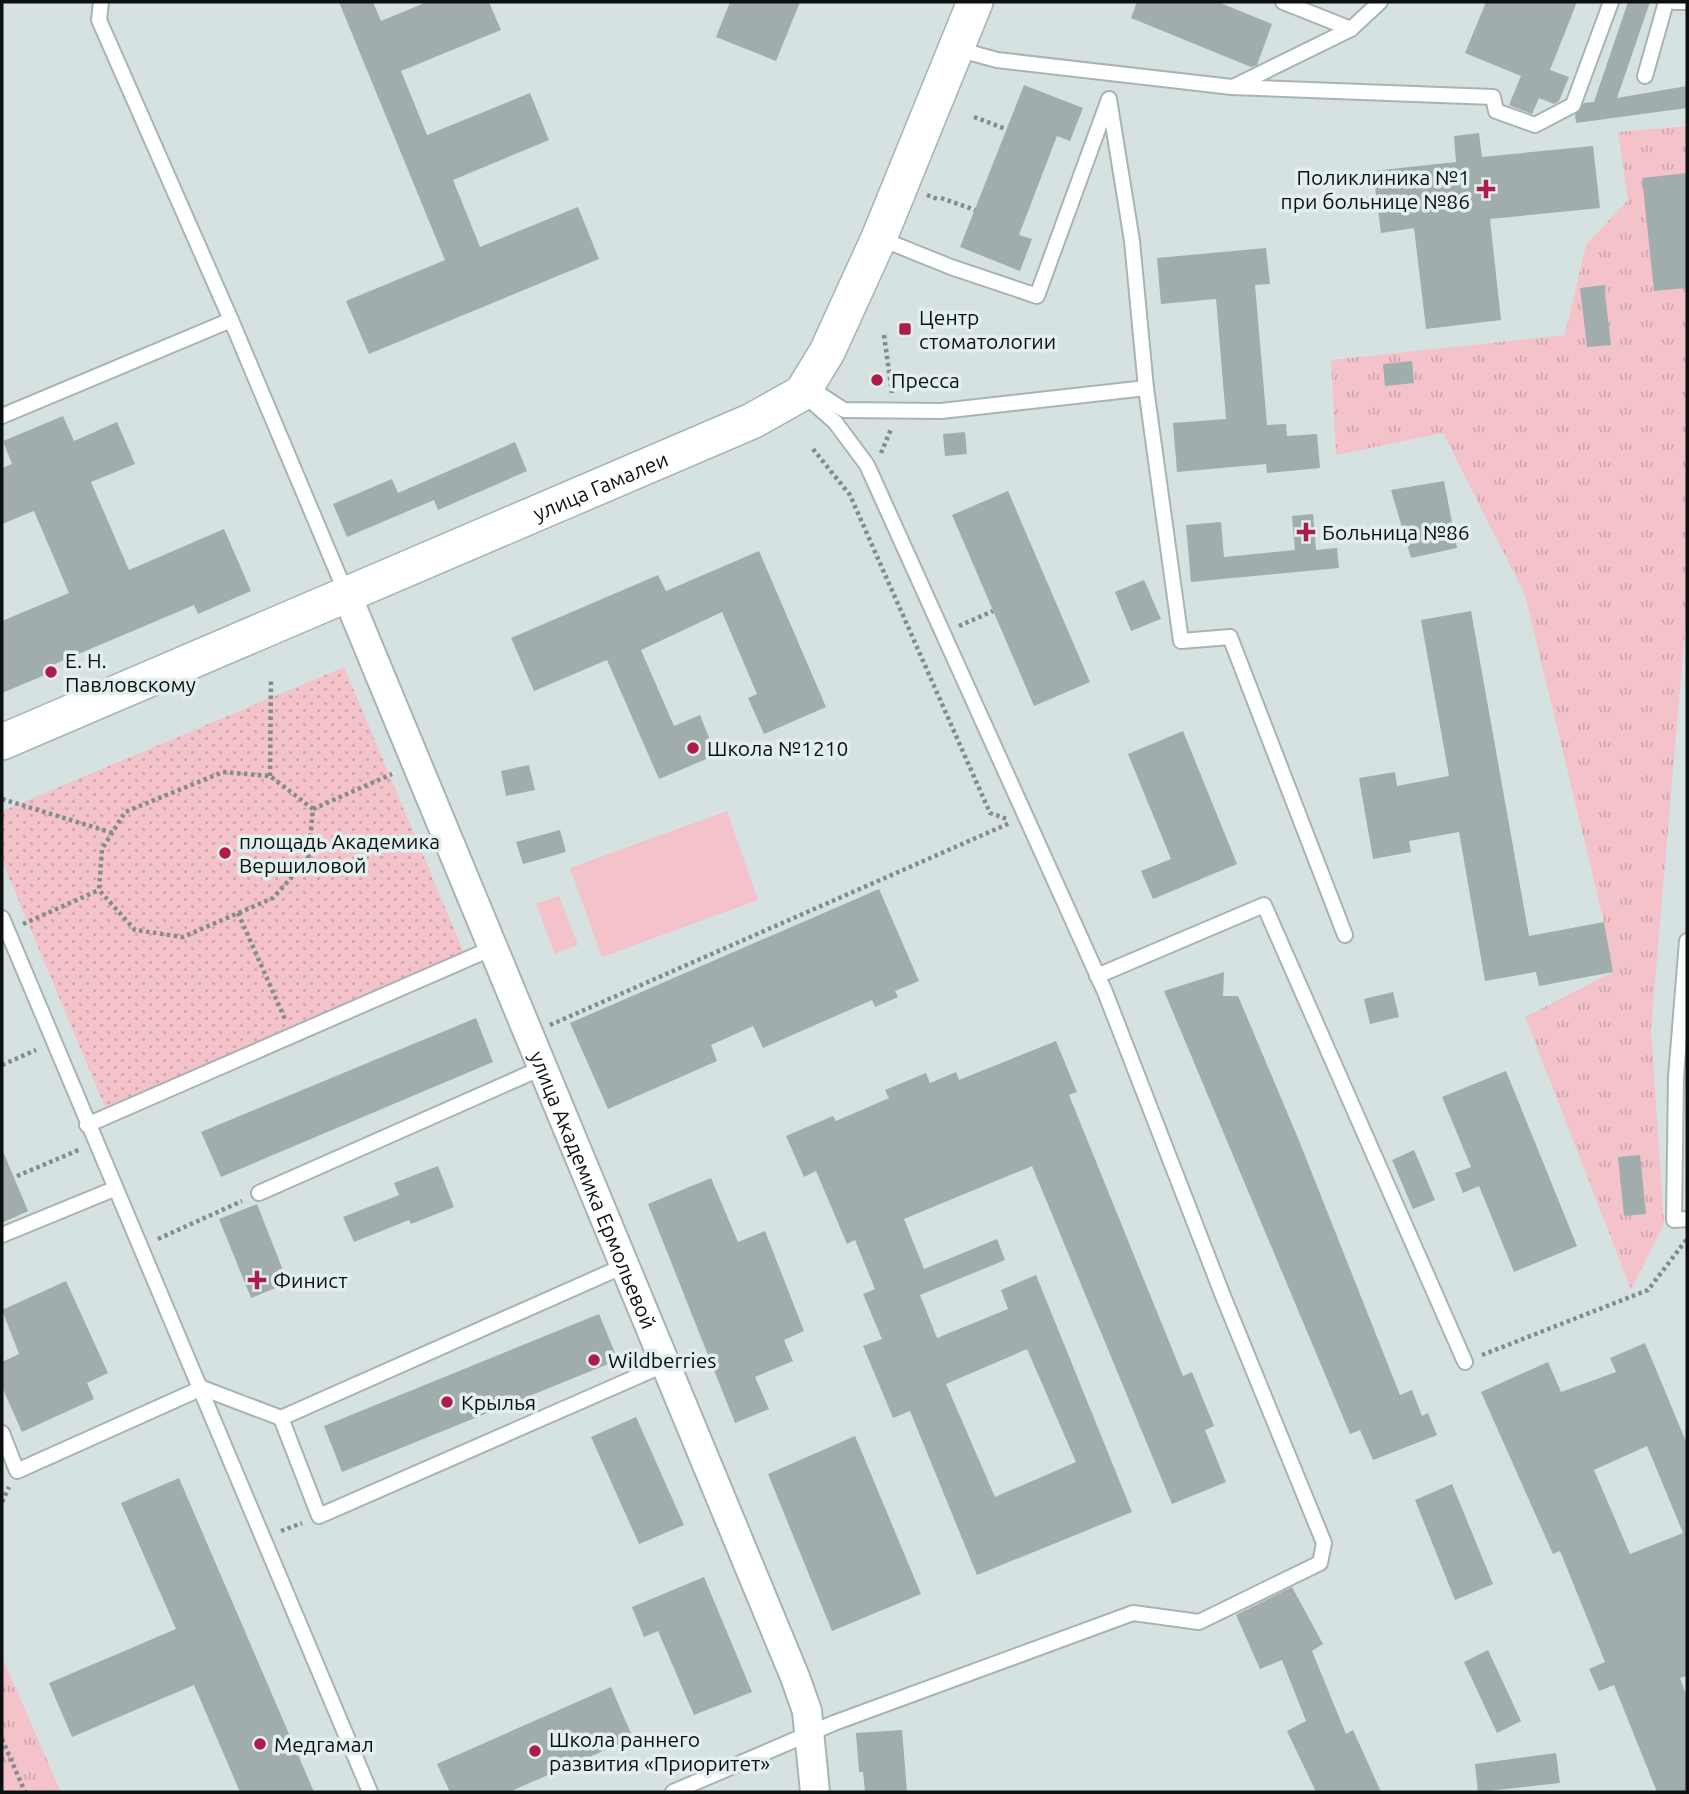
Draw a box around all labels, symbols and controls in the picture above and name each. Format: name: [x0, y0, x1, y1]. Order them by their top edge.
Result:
place label: Поликлиника №1 при больнице №86: [1281, 165, 1470, 213]
marker: Поликлиника №1 при больнице №86: [1476, 179, 1496, 199]
place label: Центр стоматологии: [919, 305, 1056, 353]
marker: Центр стоматологии: [897, 321, 913, 337]
place label: Пресса: [891, 368, 960, 392]
marker: Пресса: [869, 372, 885, 388]
street label: улица Гамалеи: [530, 446, 671, 525]
place label: Больница №86: [1322, 520, 1470, 544]
marker: Больница №86: [1296, 522, 1316, 542]
place label: Е. Н. Павловскому: [65, 648, 196, 696]
marker: Е. Н. Павловскому: [43, 664, 59, 680]
place label: Школа №1210: [707, 736, 848, 760]
marker: Школа №1210: [685, 740, 701, 756]
place label: площадь Академика Вершиловой: [239, 829, 440, 877]
marker: площадь Академика Вершиловой: [217, 845, 233, 861]
street label: улица Академика Ермольевой: [525, 1047, 661, 1332]
place label: Финист: [273, 1268, 348, 1292]
marker: Финист: [247, 1270, 267, 1290]
place label: Wildberries: [608, 1348, 716, 1372]
marker: Wildberries: [586, 1352, 602, 1368]
place label: Крылья: [461, 1390, 536, 1414]
marker: Крылья: [439, 1394, 455, 1410]
place label: Школа раннего развития «Приоритет»: [549, 1727, 770, 1775]
place label: Медгамал: [274, 1732, 374, 1756]
marker: Медгамал: [252, 1736, 268, 1752]
marker: Школа раннего развития «Приоритет»: [527, 1743, 543, 1759]

